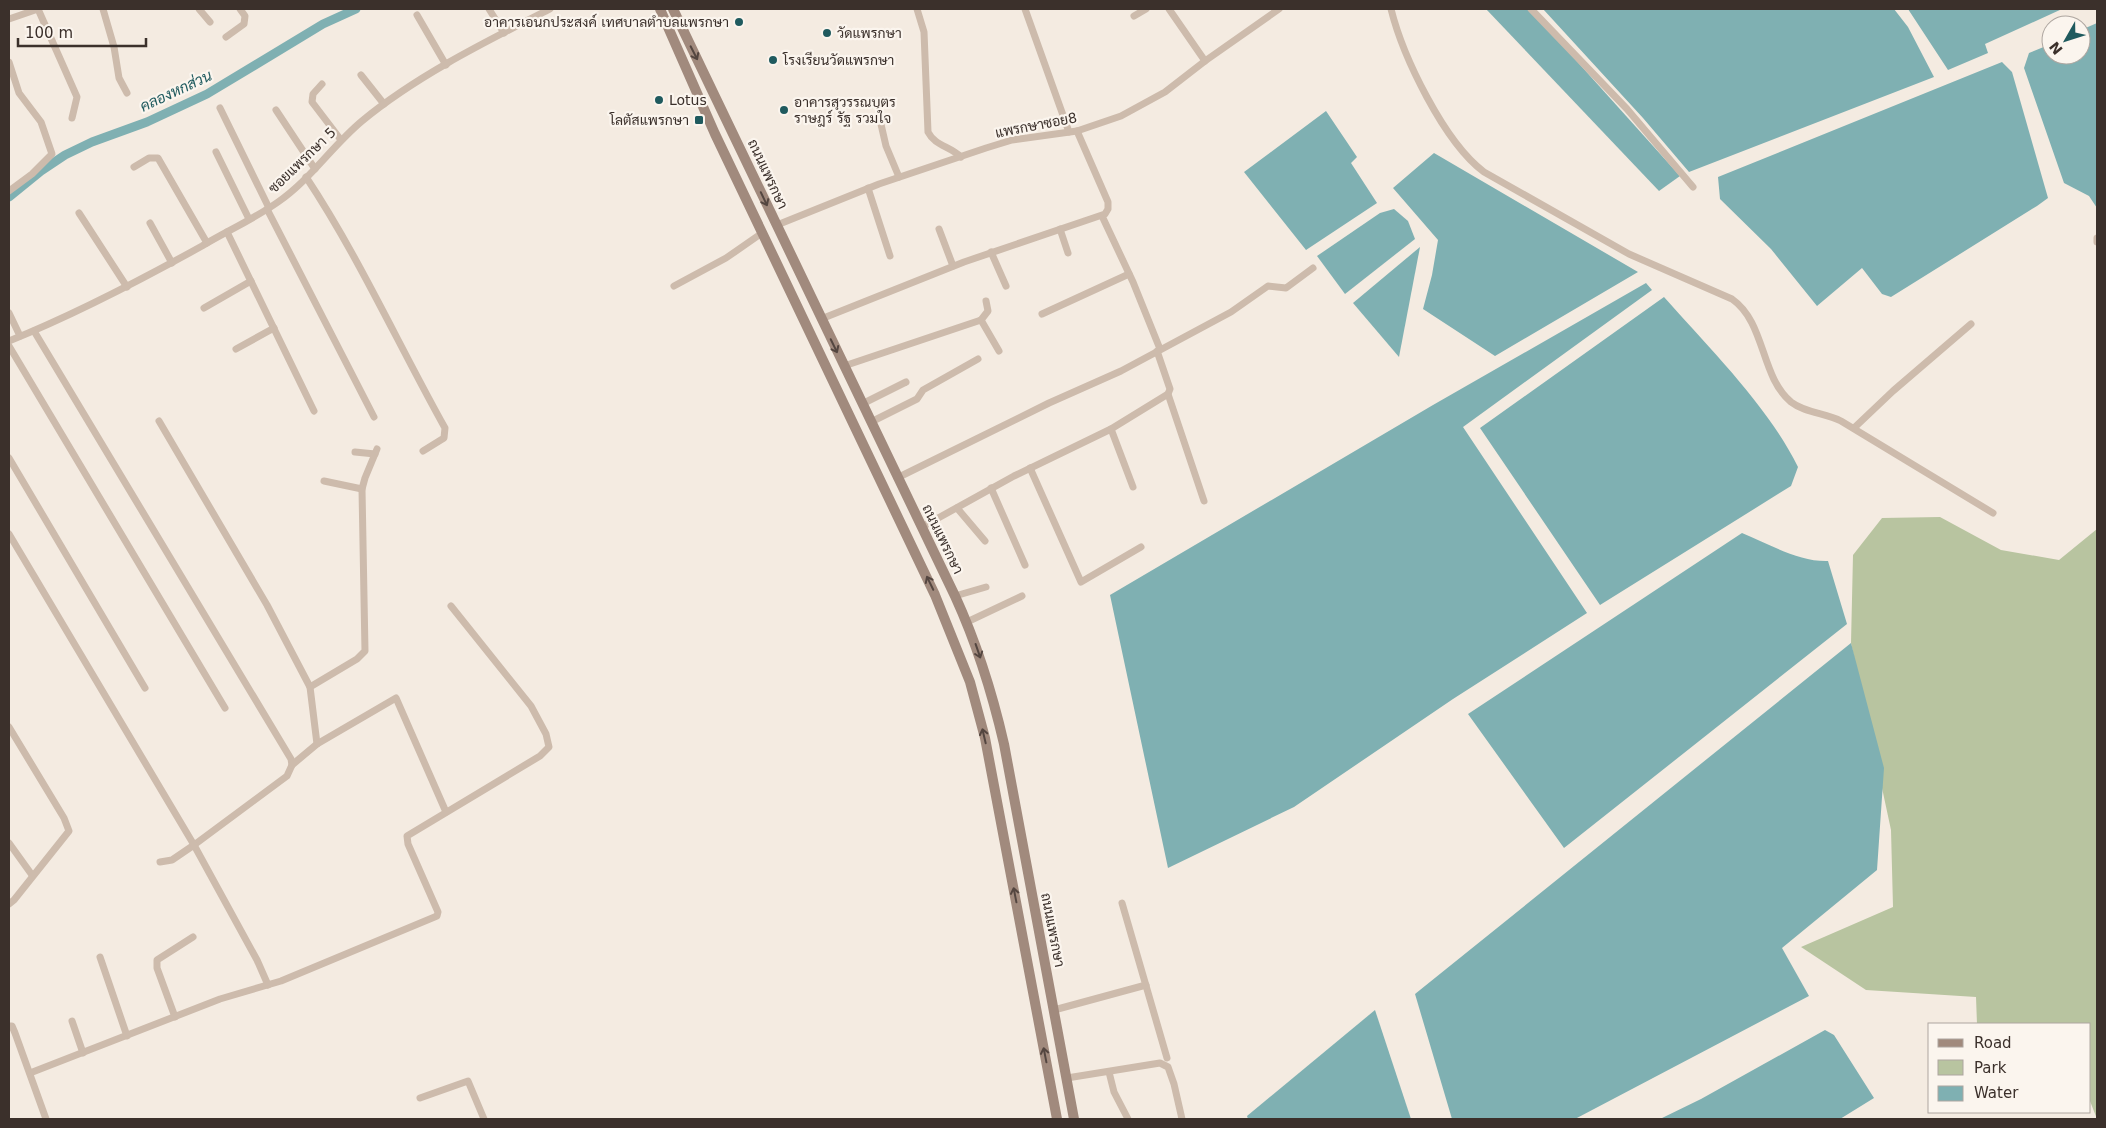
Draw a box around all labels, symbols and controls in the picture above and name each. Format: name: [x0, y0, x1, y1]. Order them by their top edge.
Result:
place label: อาคารเอนกประสงค์ เทศบาลตำบลแพรกษา: [484, 13, 729, 30]
scale bar: [18, 15, 145, 47]
north arrow: [2041, 15, 2091, 65]
marker: อาคารเอนกประสงค์ เทศบาลตำบลแพรกษา: [733, 16, 745, 28]
text: 100 m: [25, 24, 73, 42]
place label: วัดแพรกษา: [837, 25, 902, 41]
marker: วัดแพรกษา: [821, 27, 833, 39]
text: N: [2046, 39, 2066, 58]
one-way arrow: [690, 45, 699, 60]
place label: โรงเรียนวัดแพรกษา: [782, 51, 894, 68]
marker: โรงเรียนวัดแพรกษา: [767, 54, 779, 66]
water label: คลองหกส่วน: [137, 65, 215, 116]
place label: Lotus: [669, 92, 707, 108]
marker: Lotus: [653, 94, 665, 106]
place label: อาคารสุวรรณบุตร ราษฎร์ รัฐ รวมใจ: [794, 94, 896, 127]
marker: อาคารสุวรรณบุตร ราษฎร์ รัฐ รวมใจ: [778, 104, 790, 116]
street label: แพรกษาซอย8: [994, 109, 1078, 141]
place label: โลตัสแพรกษา: [609, 112, 689, 128]
marker: โลตัสแพรกษา: [693, 114, 705, 126]
street label: ซอยแพรกษา 5: [265, 124, 339, 196]
street label: ถนนแพรกษา: [745, 137, 791, 211]
one-way arrow: [760, 191, 770, 206]
one-way arrow: [830, 338, 840, 353]
street label: ถนนแพรกษา: [919, 502, 967, 576]
one-way arrow: [924, 576, 934, 591]
one-way arrow: [974, 643, 983, 658]
one-way arrow: [979, 728, 988, 744]
one-way arrow: [1010, 887, 1020, 903]
street label: ถนนแพรกษา: [1038, 892, 1068, 968]
legend: [1928, 1023, 2091, 1113]
text: Road: [1974, 1034, 2012, 1052]
one-way arrow: [1040, 1047, 1050, 1063]
text: Park: [1974, 1059, 2007, 1077]
text: Water: [1974, 1084, 2019, 1102]

